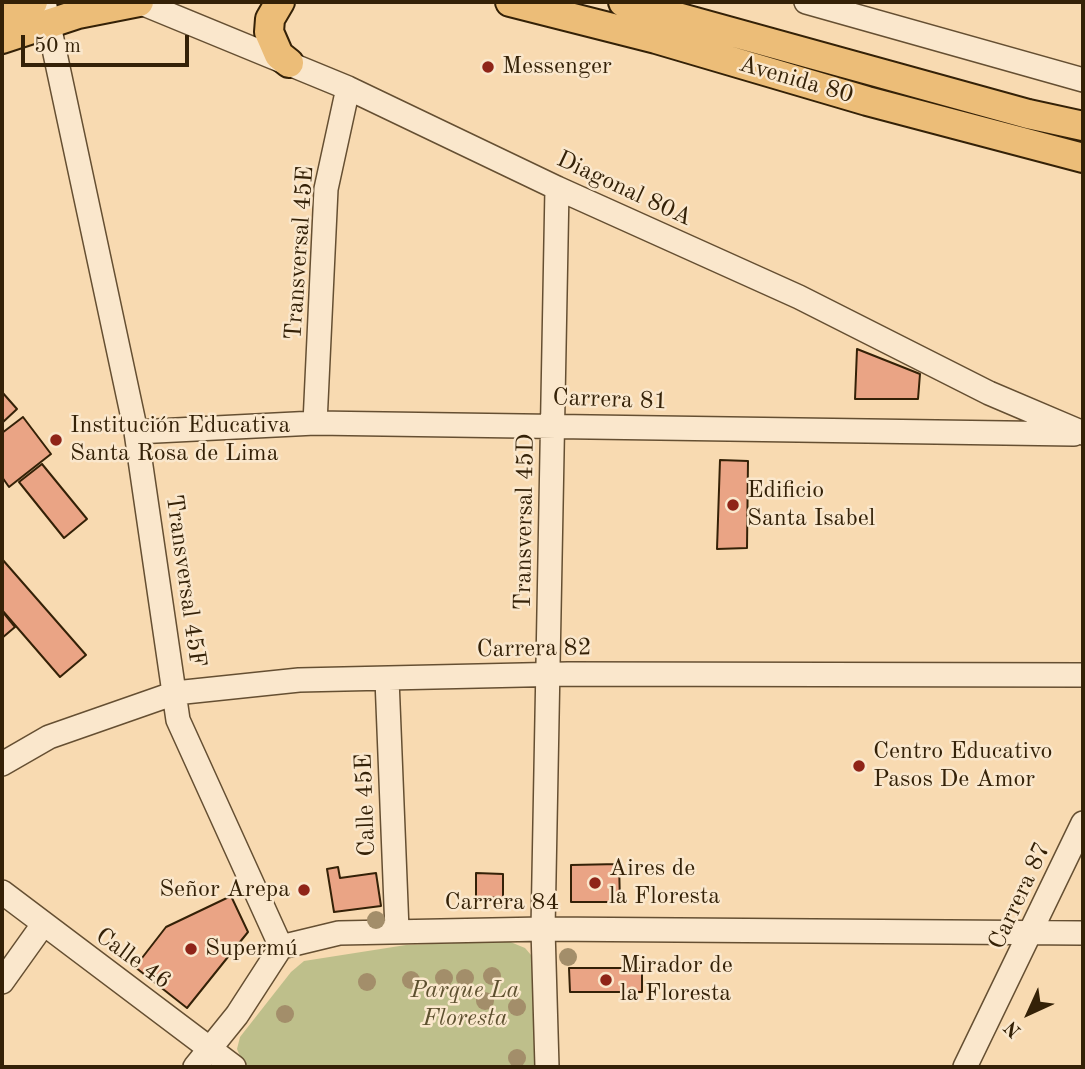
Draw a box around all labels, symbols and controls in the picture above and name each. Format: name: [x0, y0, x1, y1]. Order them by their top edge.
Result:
scale bar: [24, 21, 192, 65]
text: 50 m: [34, 36, 81, 57]
street label: Avenida 80: [735, 50, 857, 110]
place label: Messenger: [502, 53, 612, 81]
marker: Messenger: [480, 59, 496, 75]
street label: Diagonal 80A: [552, 145, 696, 233]
street label: Transversal 45E: [280, 165, 320, 341]
street label: Carrera 81: [552, 384, 668, 416]
place label: Institución Educativa Santa Rosa de Lima: [70, 412, 290, 468]
marker: Institución Educativa Santa Rosa de Lima: [48, 432, 64, 448]
street label: Transversal 45D: [509, 433, 541, 611]
place label: Edificio Santa Isabel: [747, 477, 875, 533]
street label: Transversal 45F: [159, 493, 211, 669]
marker: Edificio Santa Isabel: [725, 497, 741, 513]
street label: Carrera 82: [476, 634, 592, 664]
place label: Centro Educativo Pasos De Amor: [873, 738, 1053, 794]
street label: Calle 45E: [350, 753, 382, 857]
marker: Centro Educativo Pasos De Amor: [851, 758, 867, 774]
street label: Carrera 87: [983, 838, 1057, 954]
place label: Aires de la Floresta: [609, 855, 720, 911]
marker: Aires de la Floresta: [587, 875, 603, 891]
place label: Señor Arepa: [159, 876, 290, 904]
marker: Señor Arepa: [296, 882, 312, 898]
street label: Carrera 84: [445, 889, 559, 917]
street label: Calle 46: [90, 922, 176, 996]
place label: Supermú: [205, 935, 298, 963]
marker: Supermú: [183, 941, 199, 957]
place label: Mirador de la Floresta: [620, 952, 733, 1008]
marker: Mirador de la Floresta: [598, 972, 614, 988]
park label: Parque La Floresta: [411, 977, 519, 1033]
north arrow: [994, 978, 1064, 1048]
text: N: [1002, 1016, 1026, 1040]

